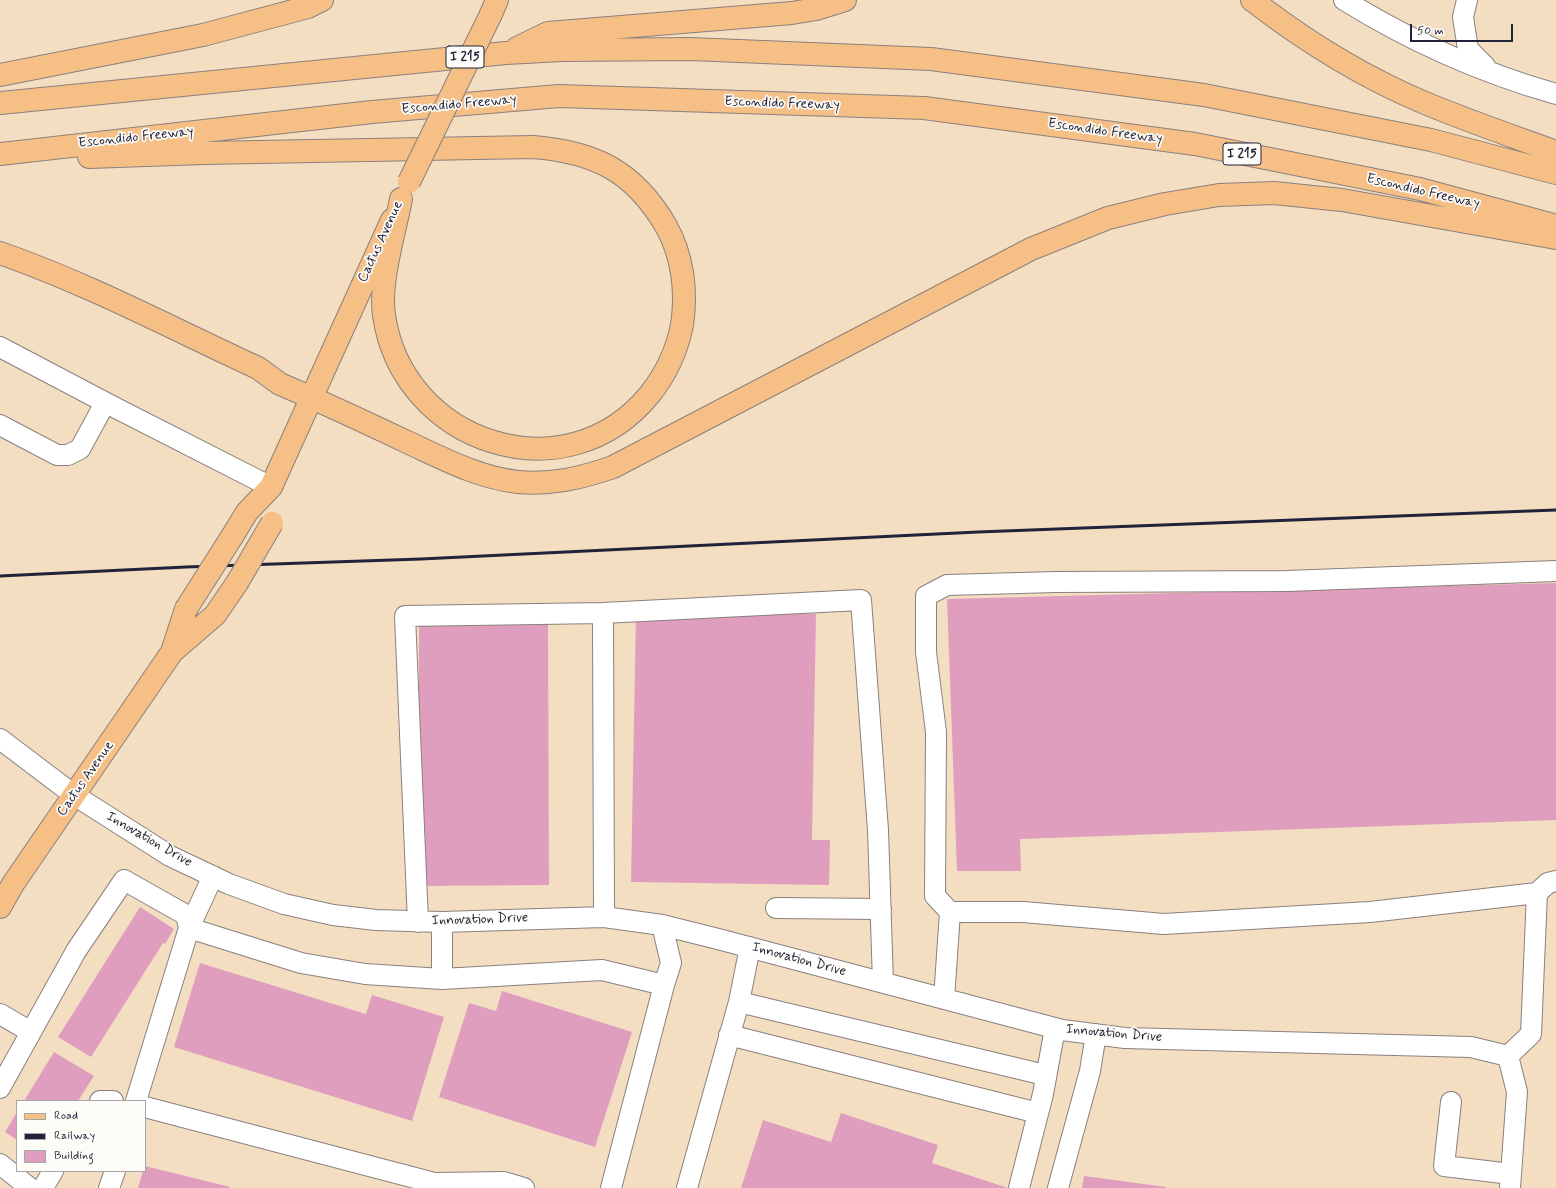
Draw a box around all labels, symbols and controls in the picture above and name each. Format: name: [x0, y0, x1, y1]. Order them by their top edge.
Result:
scale bar: [1412, 16, 1515, 42]
text: 50 m: [1417, 23, 1444, 39]
road number: I 215: [446, 46, 484, 68]
street label: Escondido Freeway: [401, 92, 517, 118]
street label: Escondido Freeway: [724, 94, 840, 114]
street label: Escondido Freeway: [1047, 116, 1163, 148]
street label: Escondido Freeway: [78, 124, 194, 152]
road number: I 215: [1223, 143, 1261, 165]
street label: Escondido Freeway: [1365, 171, 1481, 213]
street label: Cactus Avenue: [355, 199, 407, 285]
street label: Cactus Avenue: [54, 738, 118, 820]
street label: Innovation Drive: [103, 809, 195, 871]
street label: Innovation Drive: [431, 910, 529, 930]
street label: Innovation Drive: [750, 939, 848, 981]
street label: Innovation Drive: [1065, 1021, 1163, 1047]
legend: [16, 1100, 146, 1172]
text: Road: [54, 1108, 78, 1124]
text: Railway: [54, 1128, 95, 1144]
text: Building: [54, 1148, 94, 1164]

